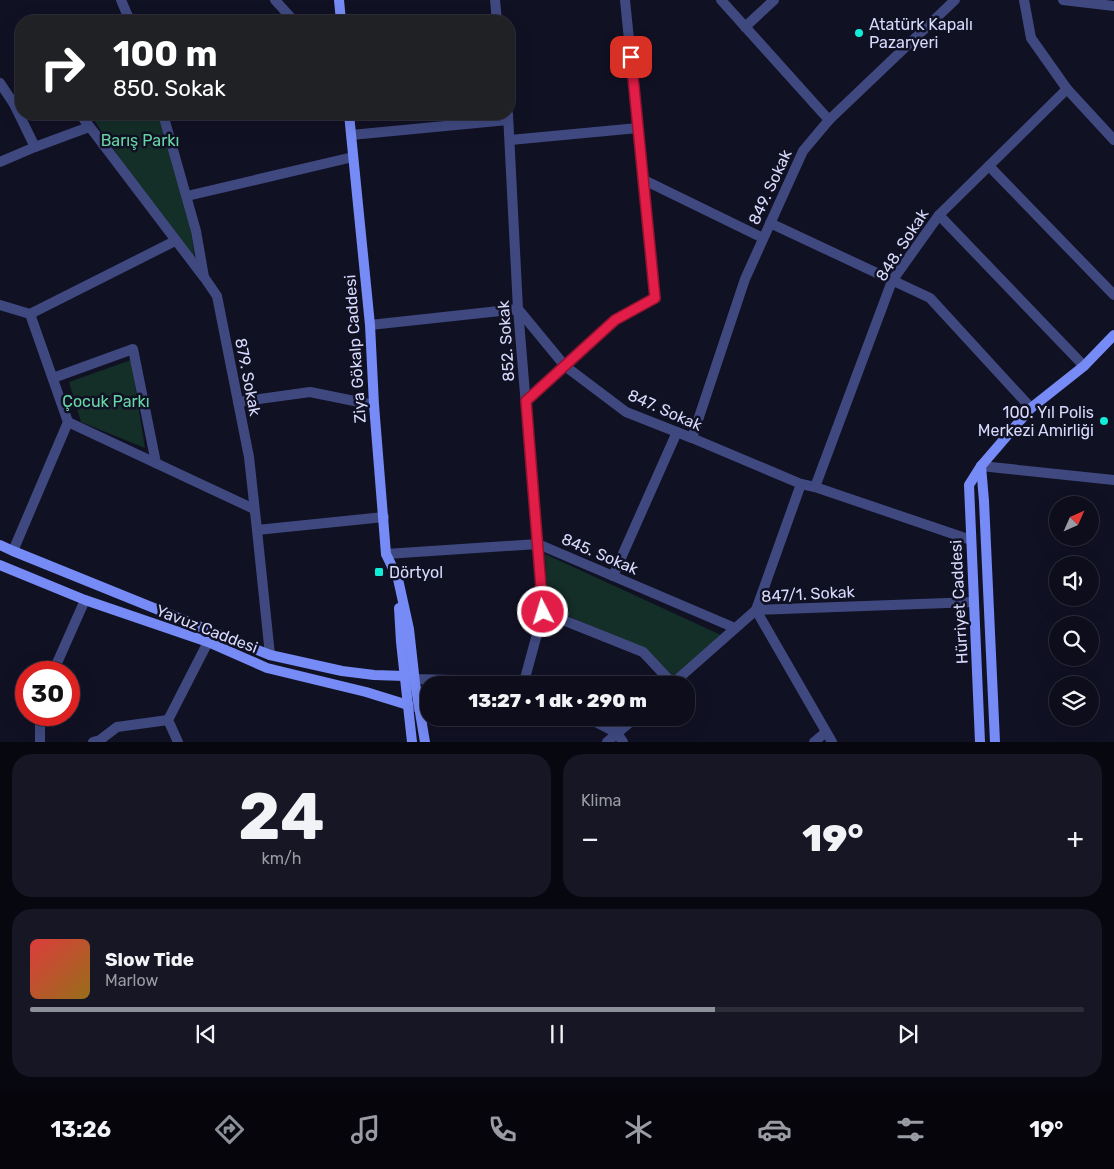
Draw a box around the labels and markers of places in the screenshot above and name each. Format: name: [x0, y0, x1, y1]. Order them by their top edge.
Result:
place label: Atatürk Kapalı Pazaryeri: [869, 15, 973, 52]
marker: Atatürk Kapalı Pazaryeri: [853, 27, 865, 39]
pin: [610, 36, 652, 78]
place label: 100. Yıl Polis Merkezi Amirliği: [978, 403, 1094, 440]
marker: 100. Yıl Polis Merkezi Amirliği: [1098, 415, 1110, 427]
place label: Dörtyol: [389, 563, 443, 582]
marker: Dörtyol: [373, 566, 385, 578]

